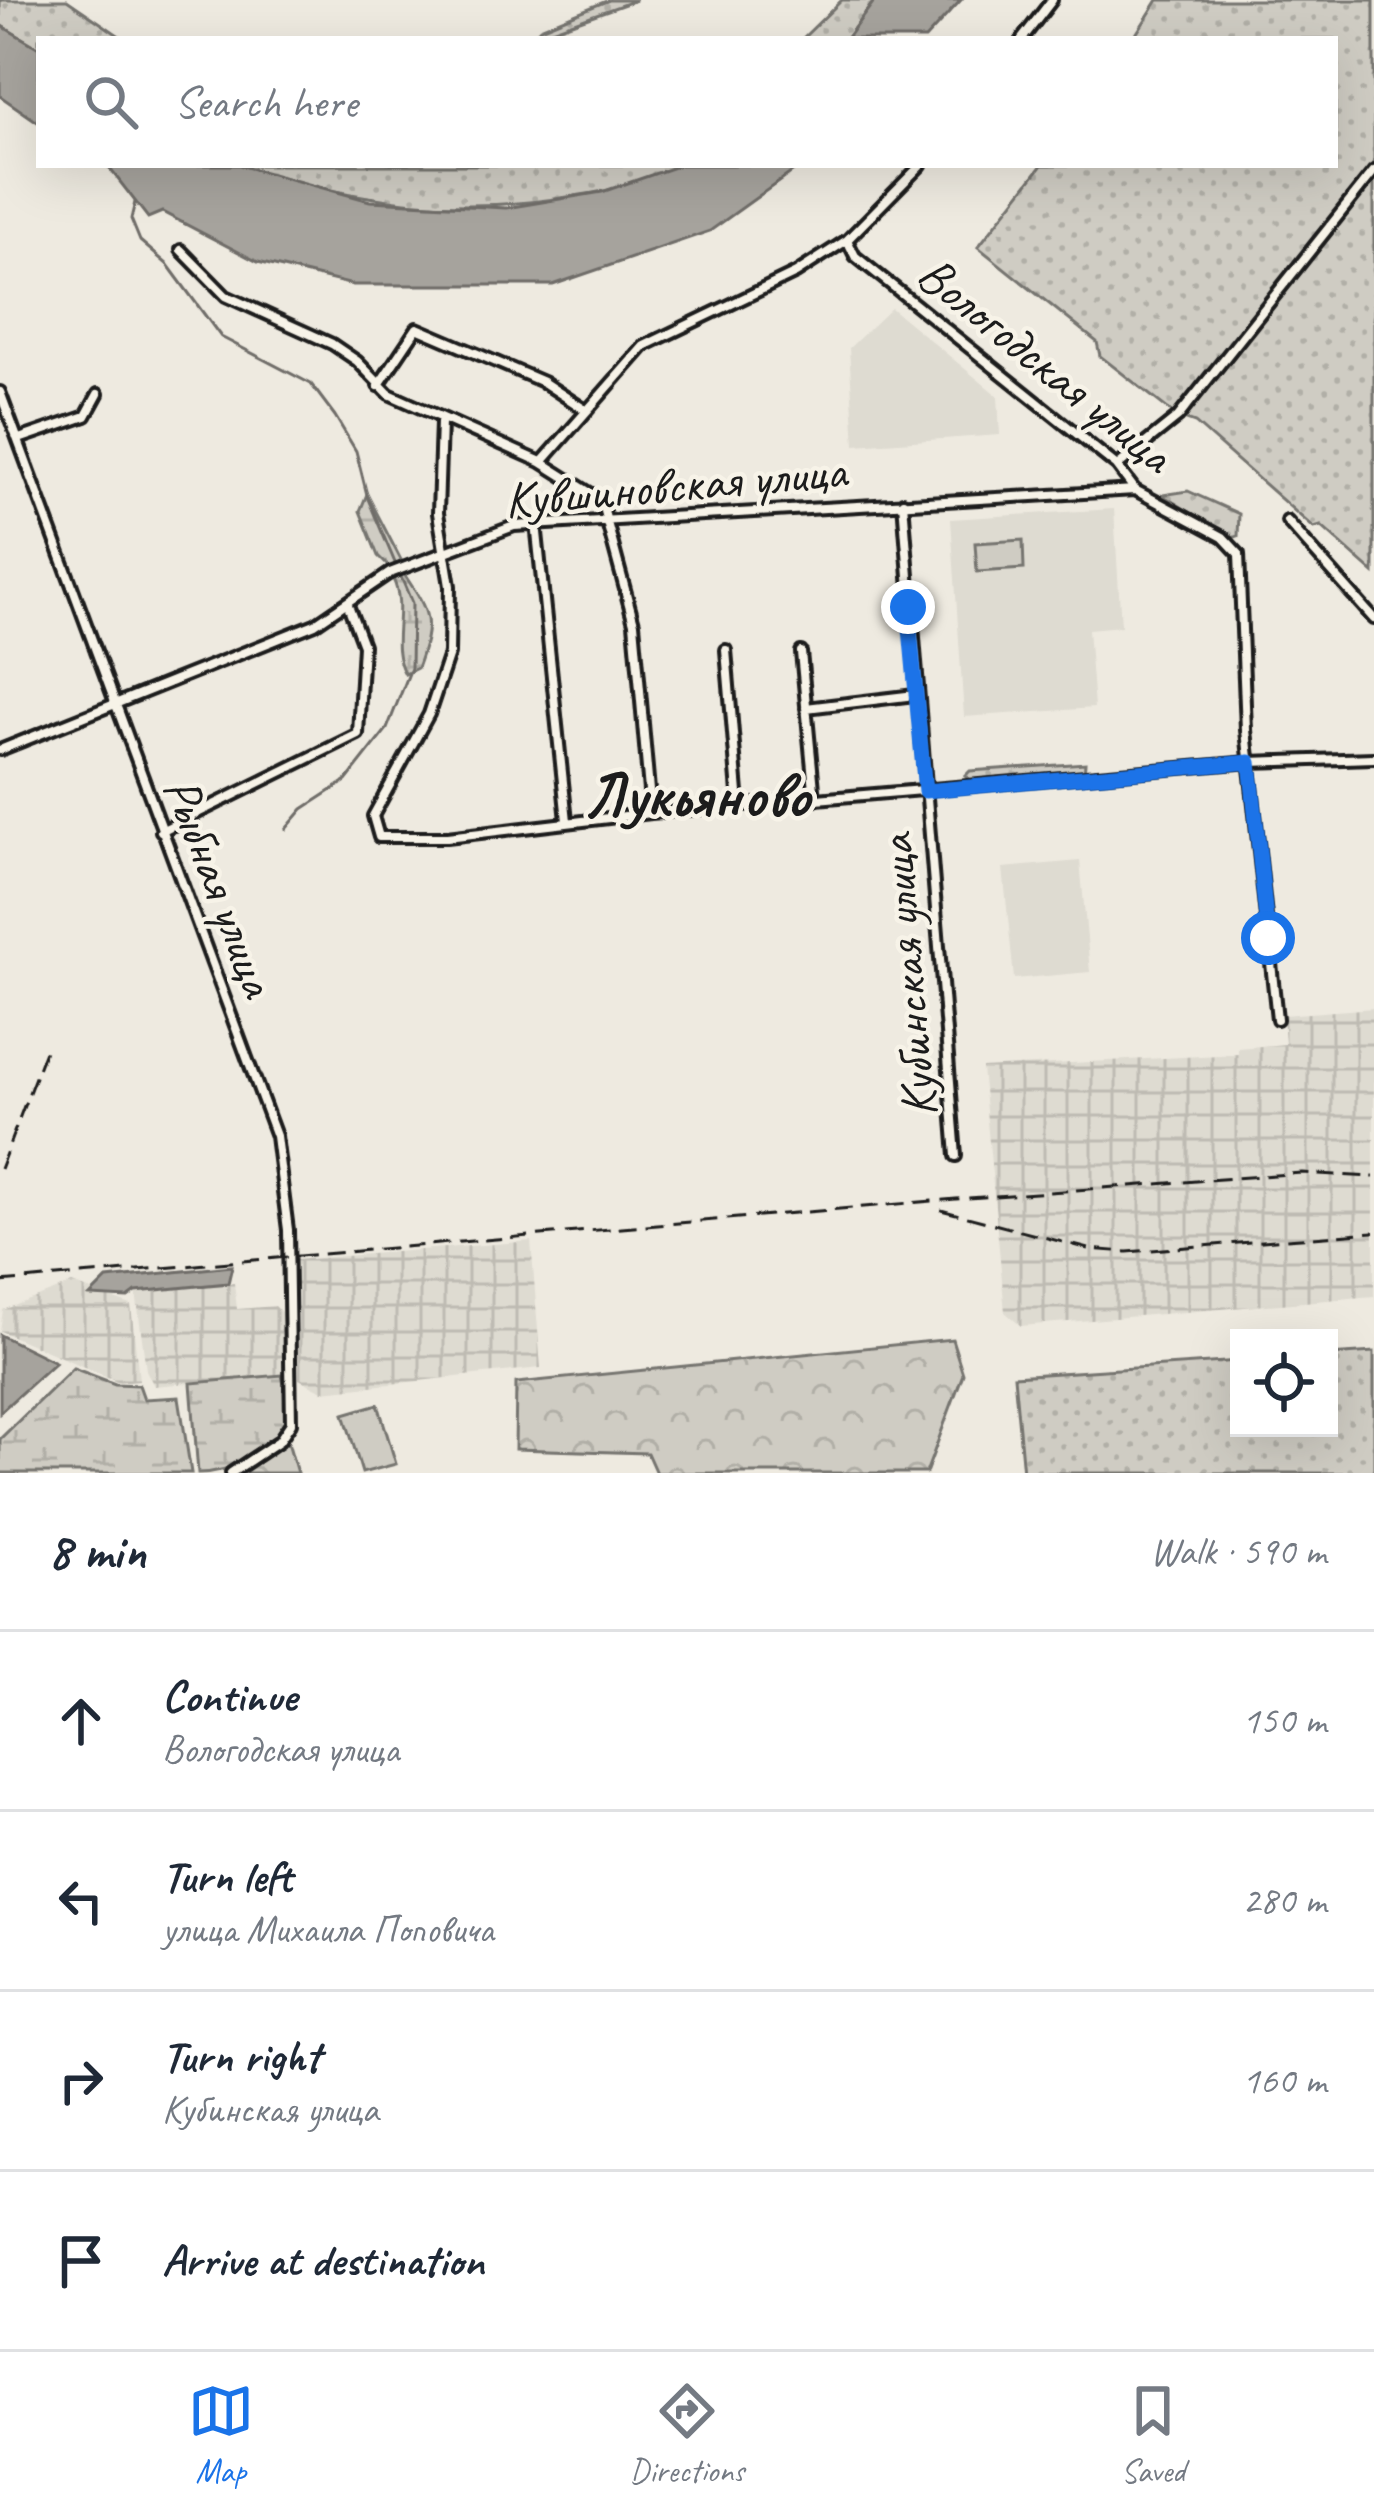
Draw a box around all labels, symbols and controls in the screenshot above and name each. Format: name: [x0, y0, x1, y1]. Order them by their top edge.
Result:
search box: [36, 36, 1338, 168]
icon: search: [78, 69, 144, 135]
text: Search here: [174, 74, 357, 131]
street label: Вологодская улица: [905, 241, 1189, 488]
street label: Кувшиновская улица: [502, 438, 852, 532]
route end: [881, 580, 935, 634]
district label: Лукьяново: [583, 756, 813, 835]
street label: Рыбная улица: [149, 768, 292, 1008]
street label: Кубинская улица: [862, 828, 951, 1120]
route start: [1241, 911, 1295, 965]
map controls: [1230, 1329, 1338, 1437]
button: locate: [1230, 1329, 1338, 1437]
text: 8 min: [48, 1519, 146, 1583]
text: Walk · 590 m: [1150, 1527, 1326, 1576]
text: Continue: [162, 1668, 296, 1725]
icon: ahead: [48, 1688, 114, 1754]
text: 150 m: [1242, 1696, 1326, 1745]
text: Вологодская улица: [162, 1725, 399, 1774]
text: Turn left: [162, 1848, 292, 1905]
icon: left: [48, 1868, 114, 1934]
text: 280 m: [1242, 1876, 1326, 1925]
text: улица Михаила Поповича: [162, 1905, 494, 1954]
text: Turn right: [162, 2028, 320, 2085]
icon: right: [48, 2048, 114, 2114]
text: 160 m: [1242, 2056, 1326, 2105]
text: Кубинская улица: [162, 2085, 378, 2134]
icon: arrive: [48, 2228, 114, 2294]
text: Arrive at destination: [162, 2232, 484, 2289]
tab: Map: [188, 2378, 254, 2492]
tab: Directions: [630, 2378, 744, 2492]
tab: Saved: [1120, 2378, 1186, 2492]

